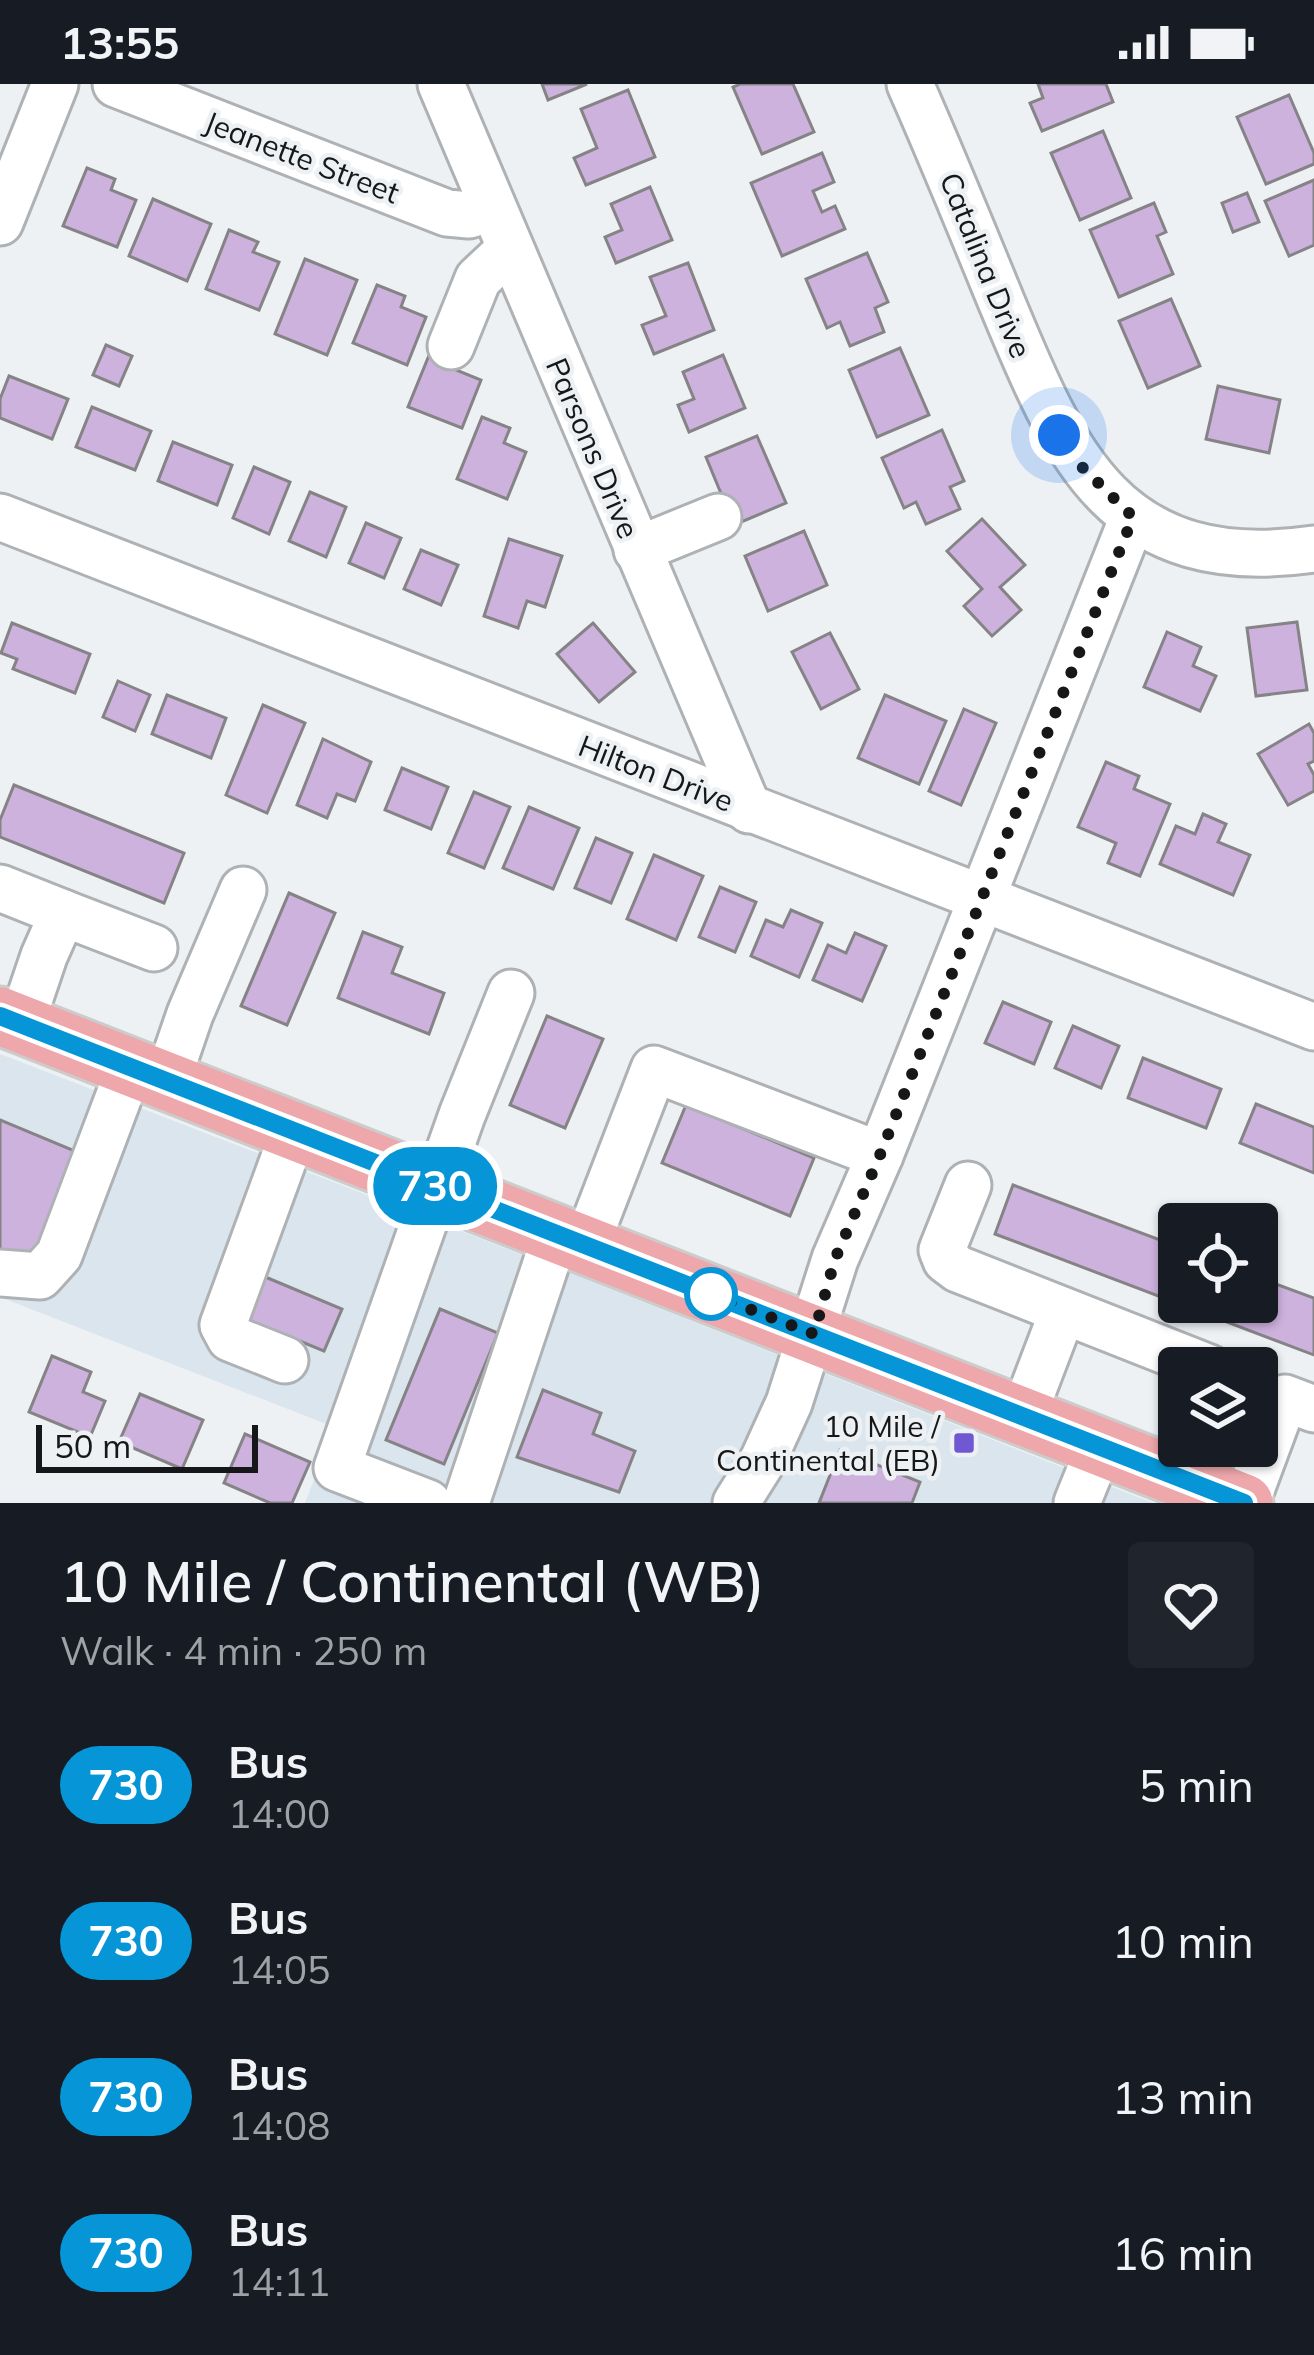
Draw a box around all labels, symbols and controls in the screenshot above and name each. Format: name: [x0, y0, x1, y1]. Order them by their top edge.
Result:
text: 13:55: [60, 14, 179, 70]
street label: Jeanette Street: [199, 102, 405, 212]
street label: Catalina Drive: [932, 167, 1040, 363]
street label: Parsons Drive: [538, 352, 648, 544]
your location: [1029, 405, 1089, 465]
street label: Hilton Drive: [573, 726, 739, 820]
line badge: 730: [366, 1147, 504, 1225]
text: 730: [397, 1159, 473, 1212]
map controls: [1158, 1203, 1278, 1467]
button: locate: [1158, 1203, 1278, 1323]
unlabelled marker: [686, 1269, 736, 1319]
button: layers: [1158, 1347, 1278, 1467]
place label: 10 Mile / Continental (EB): [716, 1407, 941, 1479]
scale bar: [36, 1419, 258, 1472]
text: 50 m: [54, 1425, 131, 1466]
marker: 10 Mile / Continental (EB): [951, 1430, 977, 1456]
button: heart: [1128, 1542, 1254, 1668]
text: 10 Mile / Continental (WB): [60, 1545, 765, 1616]
text: Walk · 4 min · 250 m: [60, 1626, 427, 1675]
text: Bus: [228, 1733, 308, 1789]
text: 5 min: [1139, 1757, 1254, 1813]
text: 730: [88, 1758, 164, 1811]
text: 14:00: [228, 1789, 331, 1838]
text: Bus: [228, 1889, 308, 1945]
text: 10 min: [1112, 1913, 1254, 1969]
text: 730: [88, 1914, 164, 1967]
text: 14:05: [228, 1945, 331, 1994]
text: Bus: [228, 2045, 308, 2101]
text: 13 min: [1112, 2069, 1254, 2125]
text: 730: [88, 2070, 164, 2123]
text: 14:08: [228, 2101, 331, 2150]
text: Bus: [228, 2201, 308, 2257]
text: 16 min: [1112, 2225, 1254, 2281]
text: 730: [88, 2226, 164, 2279]
text: 14:11: [228, 2257, 331, 2306]

